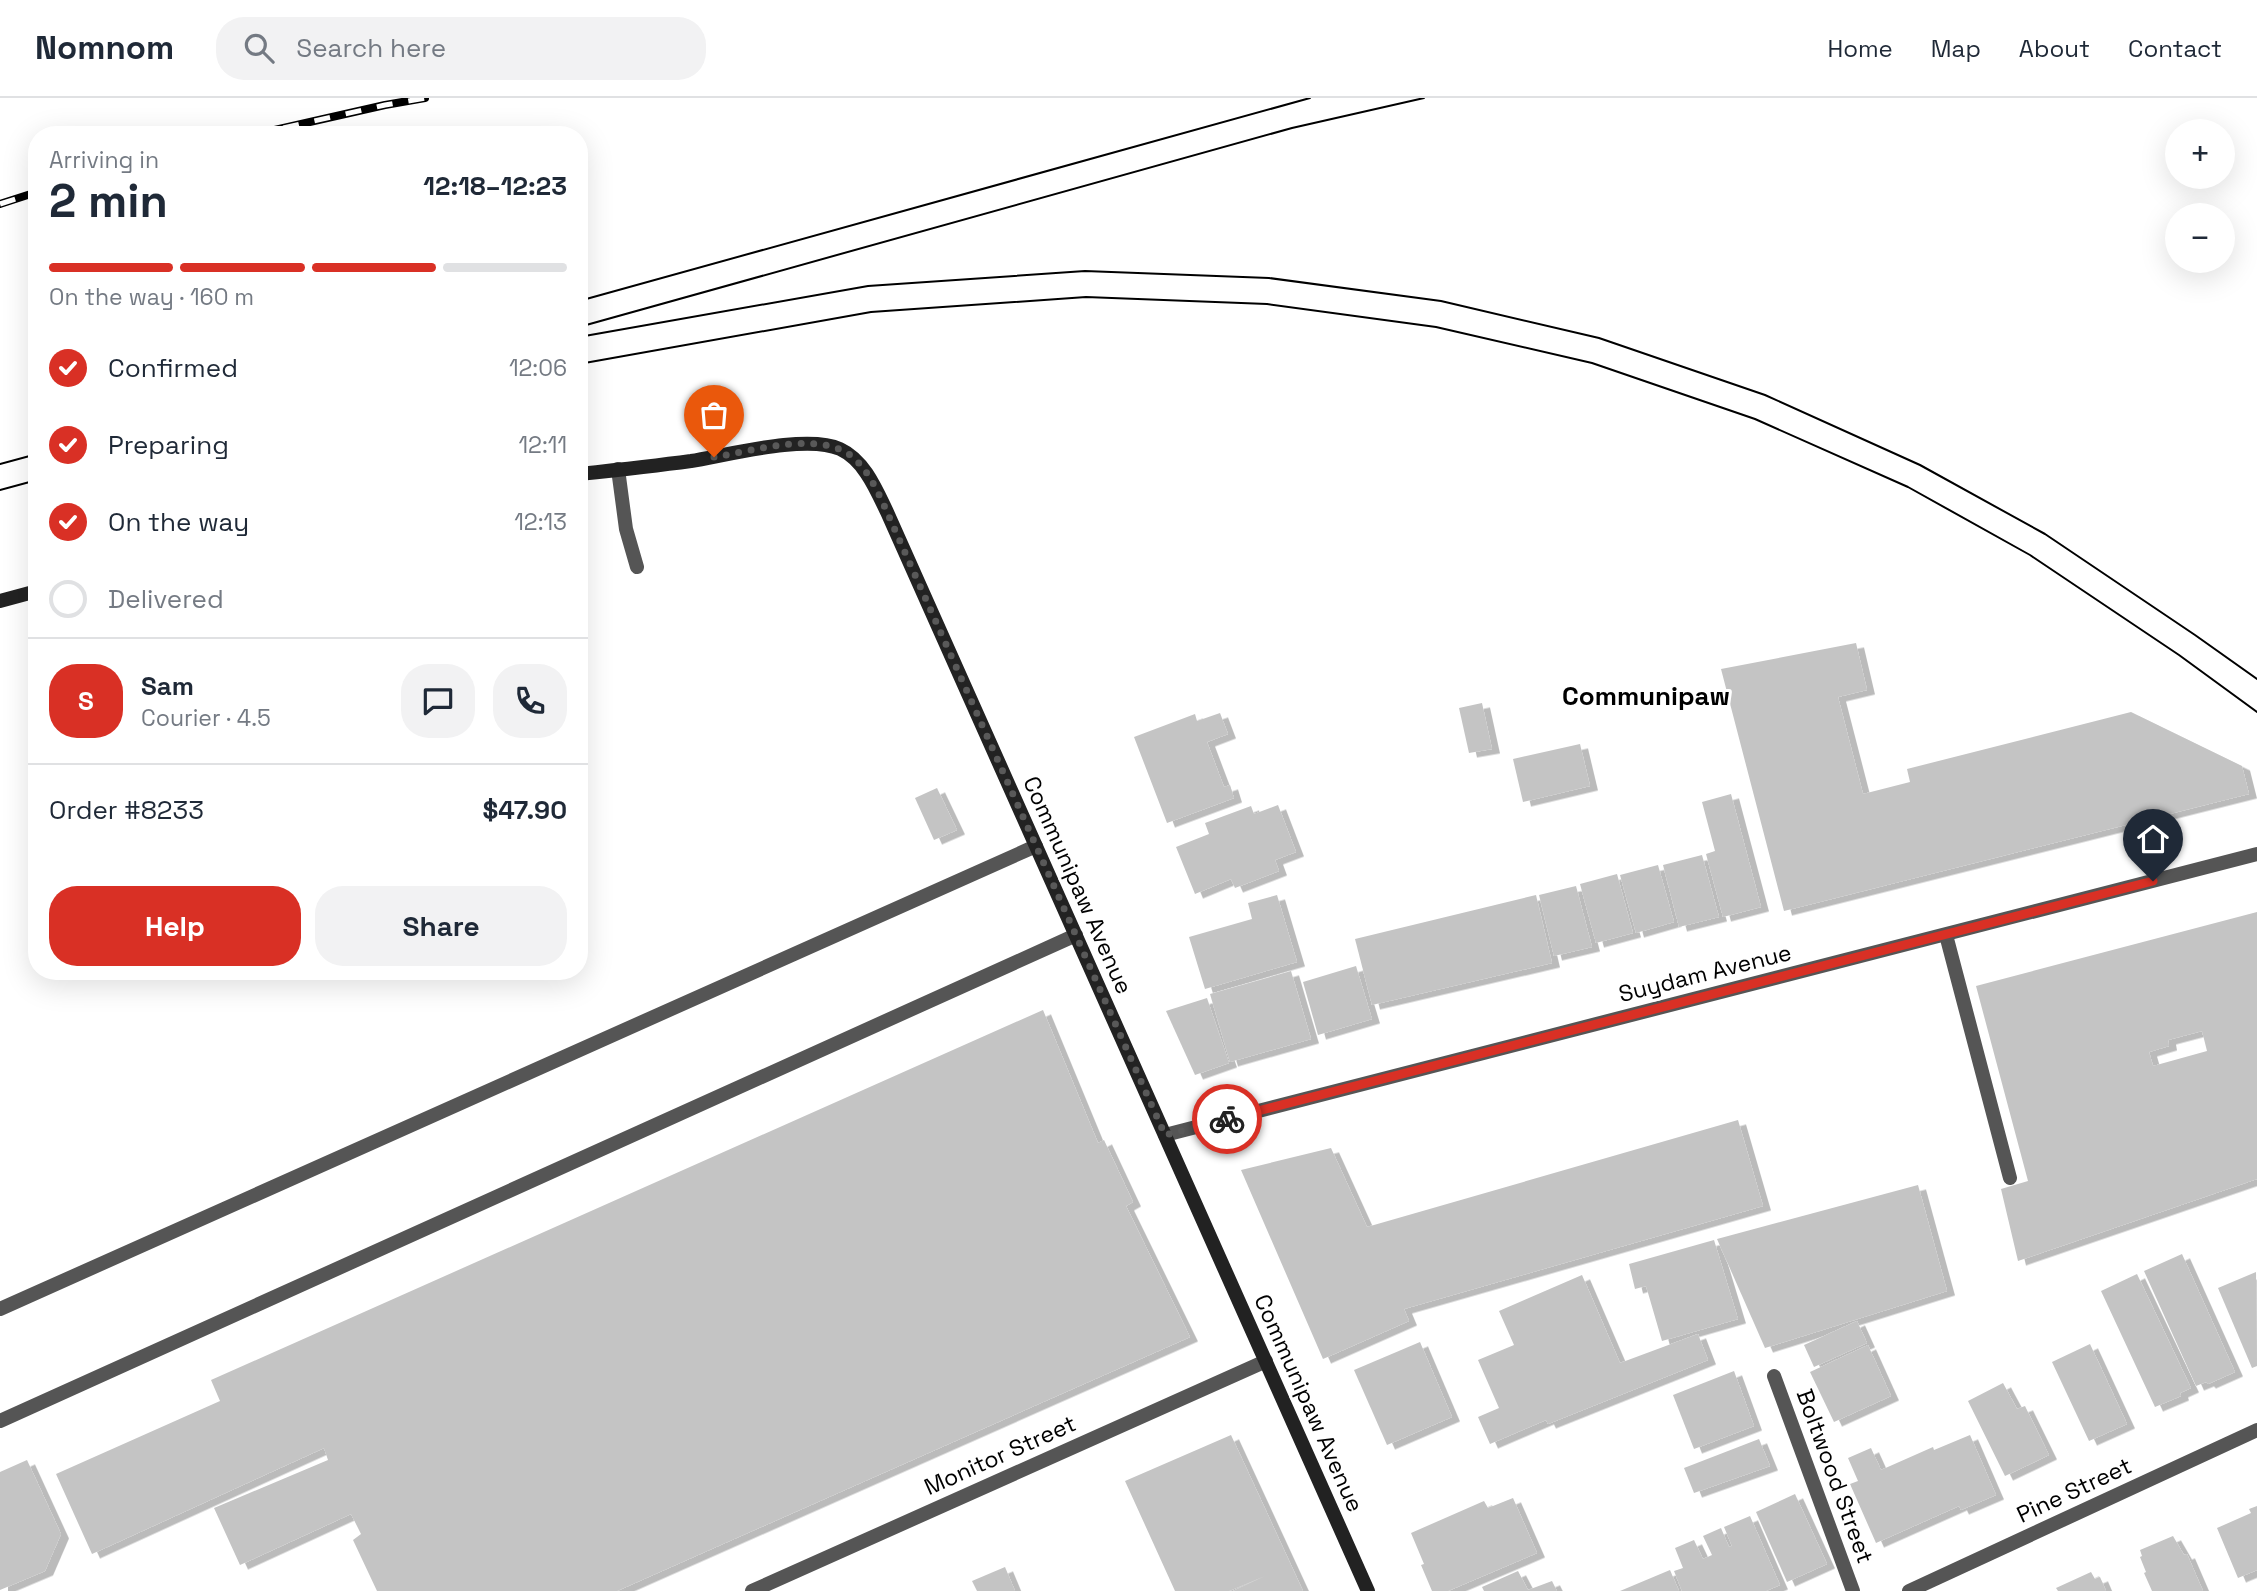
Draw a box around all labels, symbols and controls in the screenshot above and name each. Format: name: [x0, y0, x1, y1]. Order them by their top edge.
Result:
search box: [216, 17, 706, 80]
text: Nomnom: [35, 27, 174, 69]
icon: search: [240, 29, 278, 67]
text: Search here: [296, 31, 446, 65]
text: Home: [1827, 33, 1893, 64]
text: Map: [1931, 33, 1981, 64]
text: About: [2019, 33, 2090, 64]
text: Contact: [2128, 33, 2222, 64]
map controls: [2165, 119, 2235, 273]
button: +: [2165, 119, 2235, 189]
text: Arriving in: [49, 145, 159, 175]
text: 12:18–12:23: [423, 169, 567, 203]
text: 2 min: [49, 172, 168, 230]
button: −: [2165, 203, 2235, 273]
text: On the way · 160 m: [49, 282, 254, 312]
icon: check: [49, 349, 87, 387]
text: Confirmed: [108, 351, 238, 385]
text: 12:06: [509, 353, 567, 383]
pin: [684, 385, 744, 457]
icon: bag: [695, 396, 733, 434]
icon: check: [49, 426, 87, 464]
text: Preparing: [108, 428, 229, 462]
text: 12:11: [518, 430, 567, 460]
icon: check: [49, 503, 87, 541]
text: On the way: [108, 505, 249, 539]
text: 12:13: [514, 507, 567, 537]
text: Delivered: [108, 582, 224, 616]
button: chat: [401, 664, 475, 738]
button: phone: [493, 664, 567, 738]
text: Sam: [141, 669, 194, 703]
district label: Communipaw: [1562, 679, 1730, 713]
text: S: [78, 684, 94, 718]
text: Courier · 4.5: [141, 703, 271, 733]
street label: Communipaw Avenue: [1016, 771, 1140, 999]
text: Order #8233: [49, 793, 204, 827]
text: $47.90: [483, 793, 567, 827]
pin: [2123, 809, 2183, 881]
icon: home: [2134, 820, 2172, 858]
button: Help: [49, 886, 301, 966]
button: Share: [315, 886, 567, 966]
street label: Suydam Avenue: [1616, 937, 1794, 1009]
courier: [1192, 1084, 1262, 1154]
icon: bike: [1208, 1100, 1246, 1138]
street label: Communipaw Avenue: [1247, 1289, 1371, 1517]
street label: Boltwood Street: [1790, 1385, 1880, 1567]
street label: Monitor Street: [919, 1408, 1081, 1502]
street label: Pine Street: [2012, 1450, 2136, 1530]

